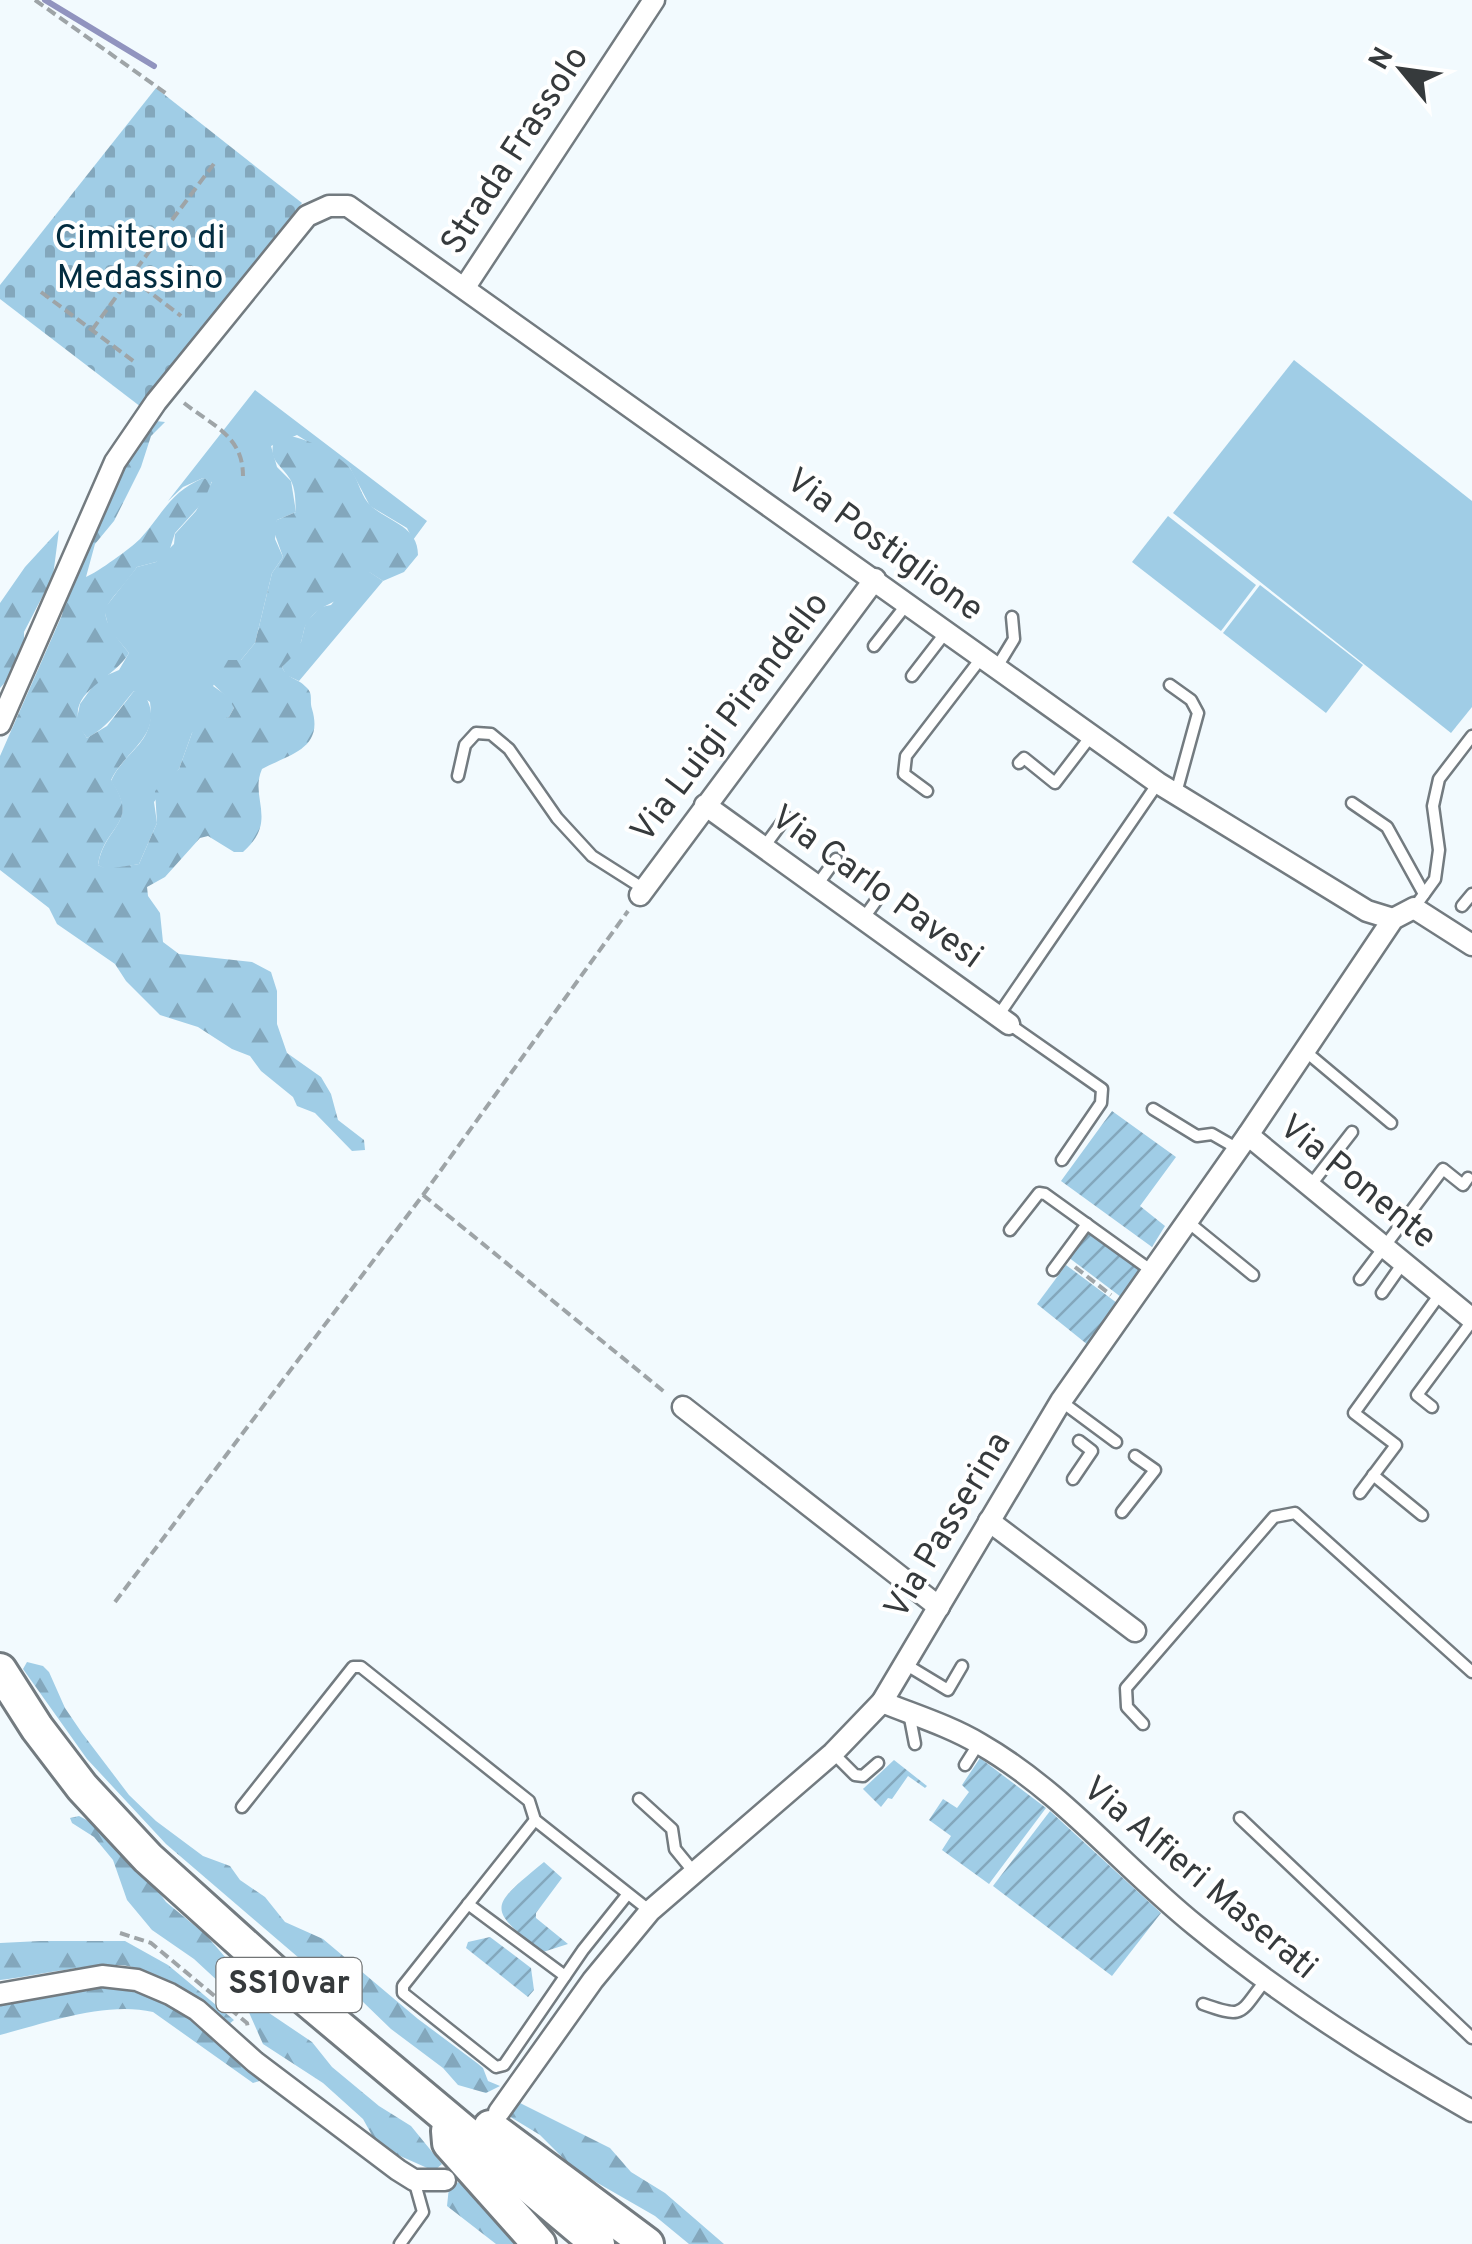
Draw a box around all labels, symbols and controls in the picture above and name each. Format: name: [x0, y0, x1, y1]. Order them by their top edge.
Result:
north arrow: [1352, 20, 1452, 120]
street label: Strada Frassolo: [432, 39, 600, 263]
text: N: [1362, 42, 1403, 77]
park label: Cimitero di Medassino: [54, 217, 226, 301]
street label: Via Postiglione: [777, 460, 991, 632]
street label: Via Luigi Pirandello: [622, 584, 840, 852]
street label: Via Carlo Pavesi: [761, 796, 991, 980]
street label: Via Ponente: [1269, 1106, 1445, 1260]
street label: Via Passerina: [876, 1424, 1022, 1628]
street label: Via Alfieri Maserati: [1073, 1768, 1325, 1990]
road number: SS10var: [216, 1958, 362, 2012]

